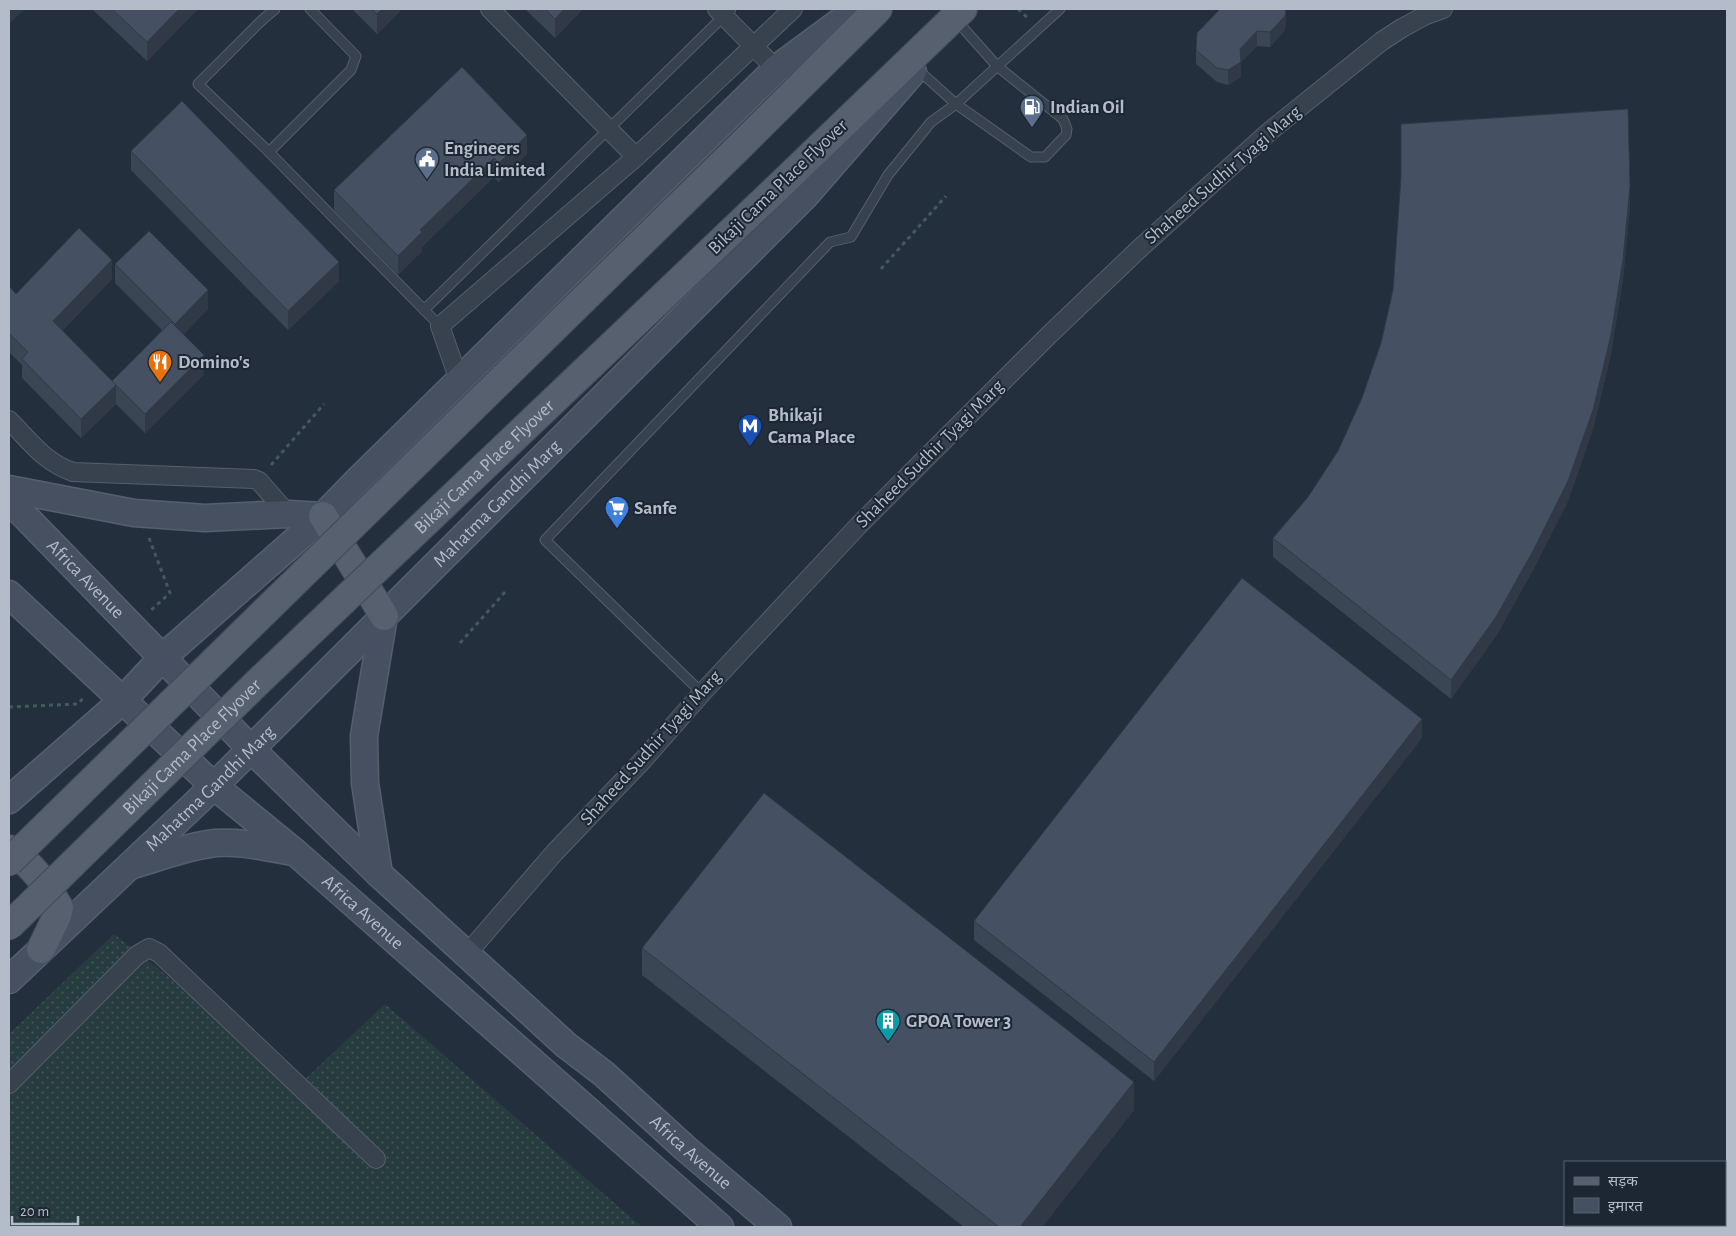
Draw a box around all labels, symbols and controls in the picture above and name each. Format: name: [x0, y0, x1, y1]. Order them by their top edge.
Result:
fuel station icon: Indian Oil: [1019, 94, 1045, 128]
place label: Indian Oil: [1050, 98, 1125, 117]
street label: Shaheed Sudhir Tyagi Marg: [1141, 102, 1305, 248]
street label: Bikaji Cama Place Flyover: [705, 116, 851, 258]
place label: Engineers India Limited: [444, 139, 545, 180]
public building icon: Engineers India Limited: [414, 146, 440, 180]
restaurant icon: Domino's: [147, 349, 173, 383]
place label: Domino's: [178, 353, 250, 372]
street label: Shaheed Sudhir Tyagi Marg: [852, 376, 1008, 532]
street label: Bikaji Cama Place Flyover: [411, 396, 558, 537]
place label: Bhikaji Cama Place: [768, 406, 855, 447]
metro station icon: Bhikaji Cama Place: [737, 413, 763, 447]
street label: Mahatma Gandhi Marg: [430, 436, 565, 571]
supermarket icon: Sanfe: [604, 495, 630, 529]
place label: Sanfe: [634, 499, 677, 518]
street label: Africa Avenue: [43, 536, 128, 622]
street label: Shaheed Sudhir Tyagi Marg: [577, 667, 726, 829]
street label: Bikaji Cama Place Flyover: [119, 675, 265, 818]
street label: Mahatma Gandhi Marg: [142, 721, 279, 855]
street label: Africa Avenue: [318, 871, 407, 953]
building icon: GPOA Tower 3: [875, 1008, 901, 1042]
place label: GPOA Tower 3: [906, 1012, 1011, 1031]
street label: Africa Avenue: [646, 1111, 735, 1193]
legend: [1564, 1161, 1726, 1226]
text: सड़क: [1608, 1174, 1638, 1189]
scale bar: [12, 1194, 79, 1226]
text: इमारत: [1608, 1199, 1643, 1214]
text: 20 m: [20, 1204, 49, 1219]

